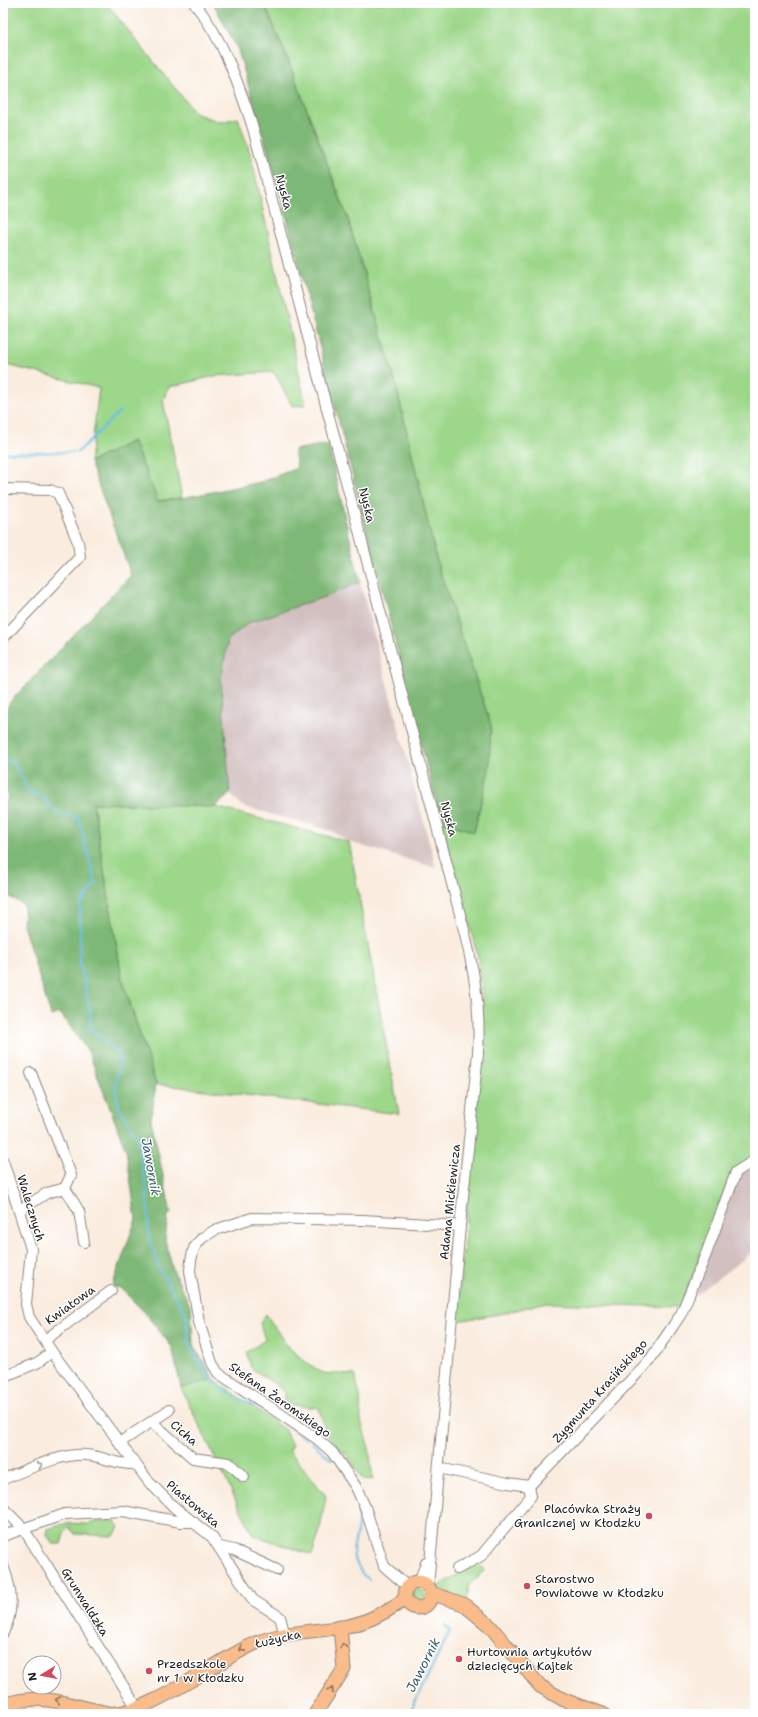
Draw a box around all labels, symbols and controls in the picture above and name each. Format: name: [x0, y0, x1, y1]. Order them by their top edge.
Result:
street label: Nyska: [272, 173, 296, 212]
street label: Nyska: [355, 486, 379, 525]
street label: Nyska: [437, 800, 461, 839]
water label: Jawornik: [137, 1136, 165, 1198]
street label: Adama Mickiewicza: [436, 1143, 464, 1261]
street label: Walecznych: [13, 1173, 49, 1243]
street label: Kwiatowa: [42, 1281, 98, 1328]
street label: Zygmunta Krasińskiego: [549, 1336, 651, 1446]
street label: Stefana Żeromskiego: [226, 1359, 334, 1441]
street label: Cicha: [167, 1417, 201, 1450]
one-way arrow: [36, 1462, 43, 1470]
street label: Piastowska: [163, 1477, 224, 1531]
place label: Placówka Straży Granicznej w Kłodzku: [514, 1501, 641, 1531]
marker: Placówka Straży Granicznej w Kłodzku: [644, 1511, 654, 1521]
street label: Grunwaldzka: [58, 1565, 113, 1640]
place label: Starostwo Powiatowe w Kłodzku: [535, 1571, 664, 1601]
marker: Starostwo Powiatowe w Kłodzku: [522, 1581, 532, 1591]
street label: Łużycka: [253, 1626, 303, 1652]
water label: Jawornik: [402, 1634, 444, 1695]
one-way arrow: [338, 1643, 347, 1649]
place label: Hurtownia artykułów dziecięcych Kajtek: [467, 1644, 592, 1674]
one-way arrow: [239, 1645, 246, 1652]
marker: Hurtownia artykułów dziecięcych Kajtek: [454, 1654, 464, 1664]
north arrow: [22, 1655, 62, 1695]
place label: Przedszkole nr 1 w Kłodzku: [157, 1656, 244, 1686]
marker: Przedszkole nr 1 w Kłodzku: [144, 1666, 154, 1676]
text: N: [24, 1671, 41, 1682]
one-way arrow: [327, 1687, 334, 1694]
one-way arrow: [55, 1697, 61, 1705]

